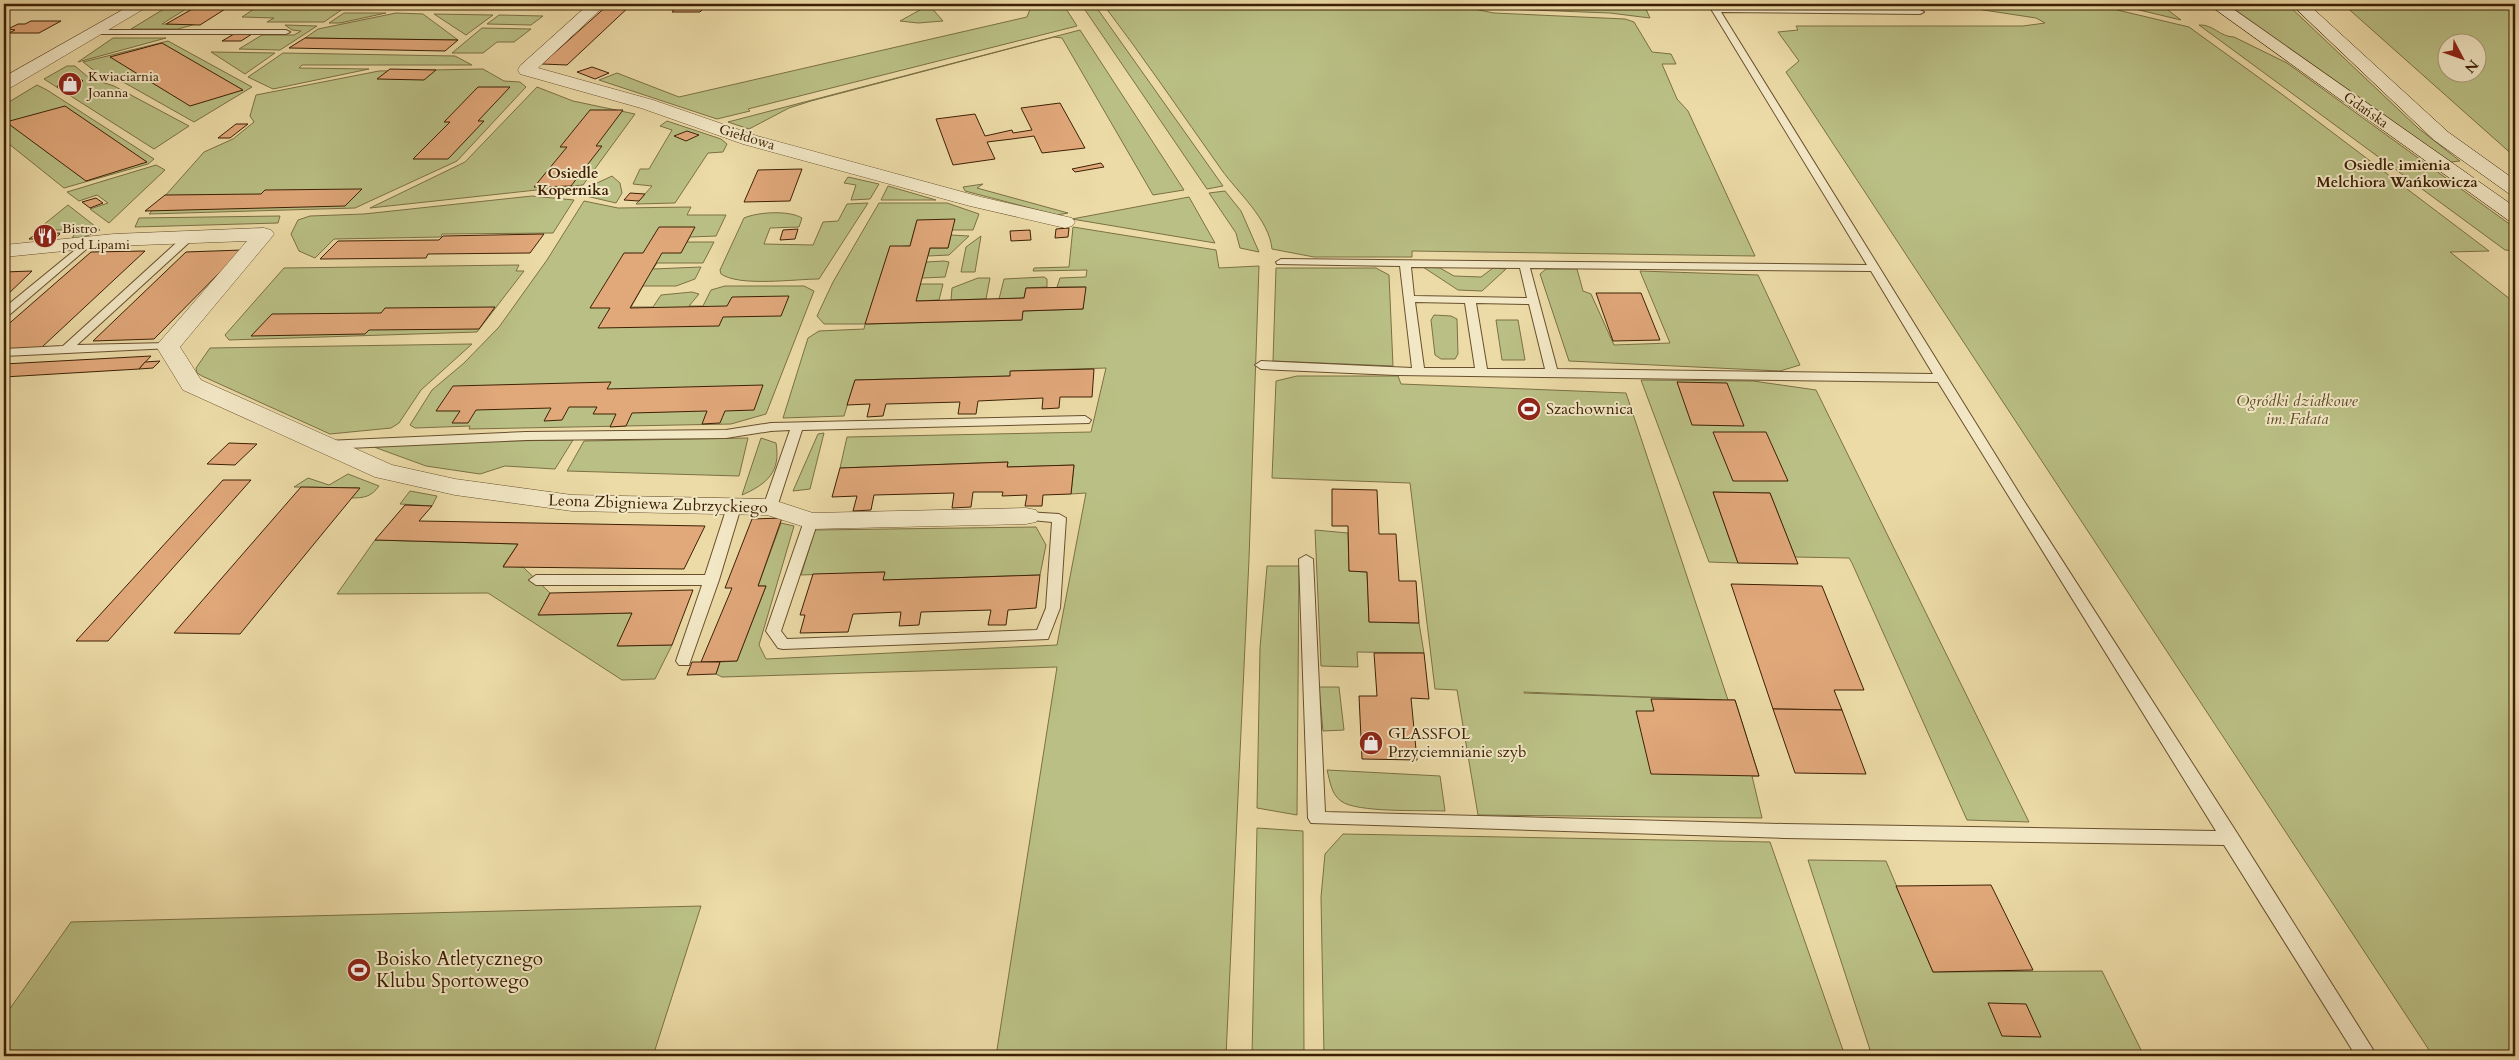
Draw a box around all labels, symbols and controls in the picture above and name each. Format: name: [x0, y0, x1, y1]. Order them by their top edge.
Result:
north arrow: [2436, 32, 2486, 82]
text: N: [2460, 55, 2483, 77]
place label: Kwiaciarnia Joanna: [86, 67, 159, 102]
shop icon: Kwiaciarnia Joanna: [57, 71, 83, 97]
street label: Gdańska: [2340, 88, 2392, 132]
street label: Giełdowa: [717, 120, 777, 154]
district label: Osiedle imienia Melchiora Wańkowicza: [2316, 155, 2478, 192]
district label: Osiedle Kopernika: [537, 163, 609, 200]
place label: Bistro pod Lipami: [62, 219, 130, 254]
restaurant icon: Bistro pod Lipami: [32, 223, 58, 249]
park label: Ogródki działkowe im. Fałata: [2236, 390, 2359, 430]
sports icon: Szachownica: [1516, 396, 1542, 422]
place label: Szachownica: [1546, 398, 1634, 420]
street label: Leona Zbigniewa Zubrzyckiego: [548, 489, 769, 519]
place label: GLASSFOL Przyciemnianie szyb: [1388, 723, 1527, 763]
shop icon: GLASSFOL Przyciemnianie szyb: [1358, 730, 1384, 756]
place label: Boisko Atletycznego Klubu Sportowego: [376, 946, 543, 994]
sports icon: Boisko Atletycznego Klubu Sportowego: [346, 957, 372, 983]

